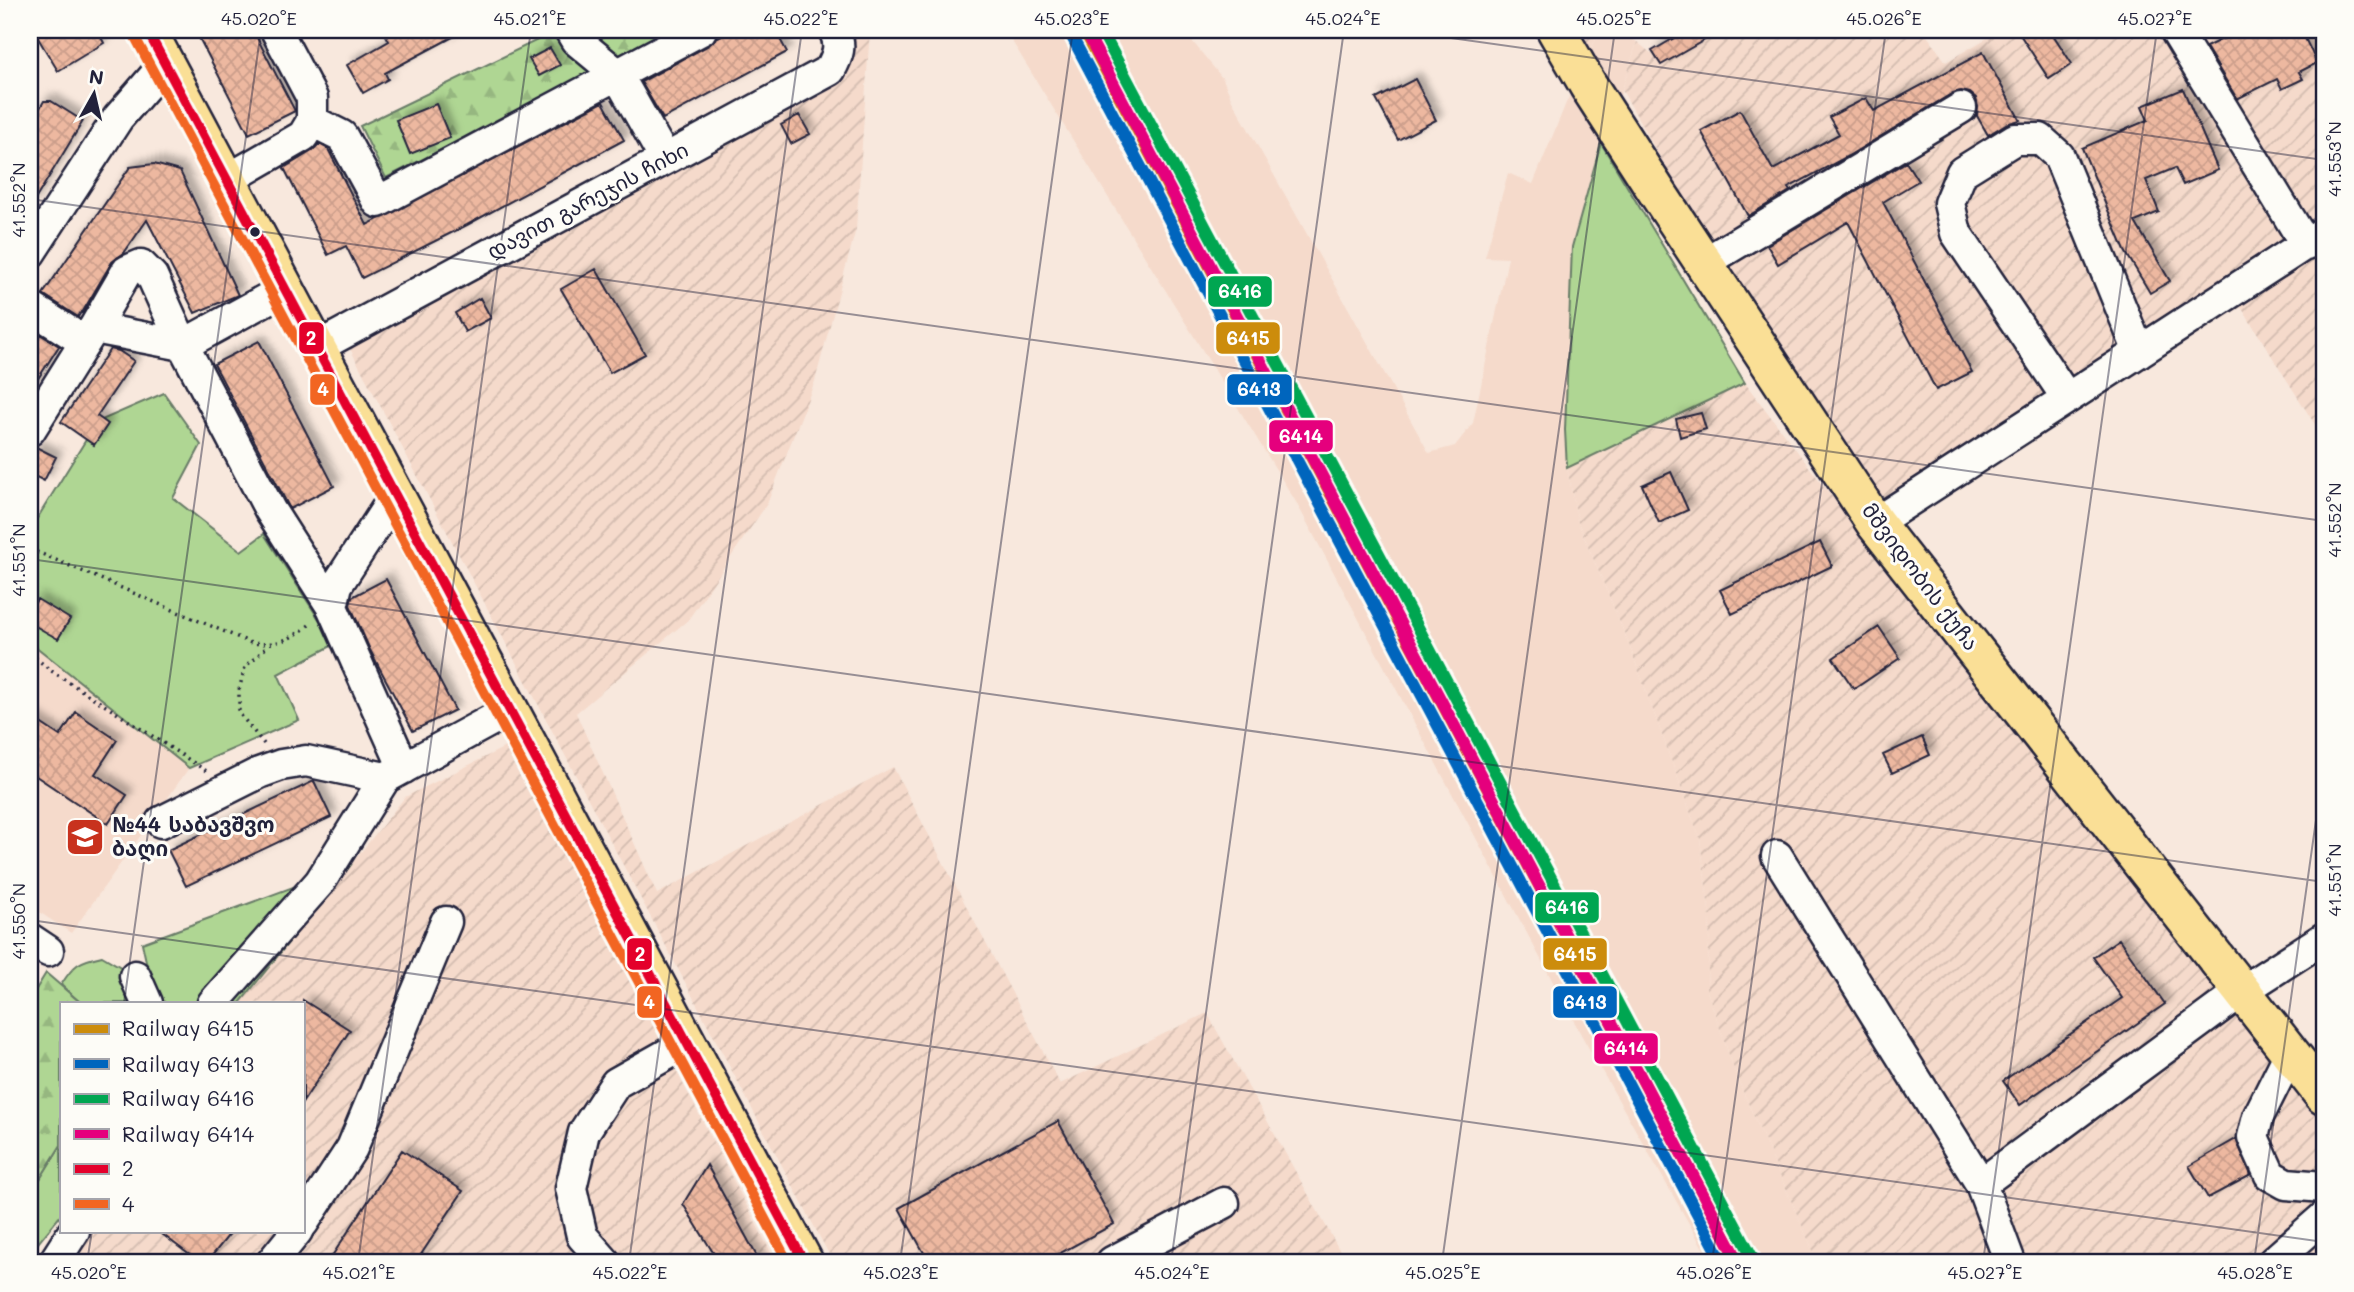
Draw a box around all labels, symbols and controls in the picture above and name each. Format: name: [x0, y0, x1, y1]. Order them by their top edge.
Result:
text: 45.020°E: [221, 6, 297, 30]
text: 45.021°E: [494, 6, 566, 30]
text: 45.022°E: [764, 6, 838, 30]
text: 45.023°E: [1034, 6, 1110, 30]
text: 45.024°E: [1305, 6, 1381, 30]
text: 45.025°E: [1576, 6, 1652, 30]
text: 45.026°E: [1846, 6, 1922, 30]
text: 45.027°E: [2118, 6, 2192, 30]
north arrow: [60, 60, 130, 130]
text: N: [88, 63, 105, 90]
text: 41.553°N: [2322, 121, 2346, 197]
street label: დავით გარეჯის ჩიხი: [482, 135, 693, 265]
text: 41.552°N: [6, 162, 30, 238]
unlabelled marker: [248, 225, 262, 239]
line badge: 6416: [1207, 275, 1273, 308]
text: 6416: [1218, 278, 1262, 303]
line badge: 2: [298, 321, 325, 355]
line badge: 6415: [1215, 321, 1281, 355]
text: 2: [306, 325, 316, 350]
text: 6415: [1226, 325, 1270, 350]
line badge: 4: [309, 373, 336, 406]
line badge: 6413: [1226, 373, 1293, 406]
text: 4: [317, 376, 329, 401]
text: 6413: [1237, 376, 1281, 401]
line badge: 6414: [1268, 419, 1334, 453]
text: 6414: [1279, 423, 1323, 448]
text: 41.552°N: [2322, 482, 2346, 558]
street label: მშვიდობის ქუჩა: [1856, 497, 1985, 656]
text: 41.551°N: [6, 523, 30, 597]
place label: №44 საბავშვო ბაღი: [112, 810, 275, 862]
school or university icon: №44 საბავშვო ბაღი: [64, 816, 106, 858]
text: 41.551°N: [2322, 843, 2346, 917]
text: 41.550°N: [6, 883, 30, 959]
line badge: 6416: [1534, 891, 1600, 924]
text: 6416: [1545, 894, 1589, 919]
line badge: 2: [626, 937, 653, 971]
line badge: 6415: [1542, 937, 1608, 971]
text: 2: [635, 941, 645, 966]
text: 6415: [1553, 941, 1597, 966]
line badge: 4: [636, 985, 663, 1019]
line badge: 6413: [1552, 985, 1618, 1019]
text: 4: [643, 989, 655, 1014]
text: 6413: [1563, 989, 1607, 1014]
legend: [60, 1002, 304, 1232]
text: Railway 6415: [122, 1014, 254, 1041]
line badge: 6414: [1593, 1032, 1659, 1065]
text: 6414: [1604, 1035, 1648, 1060]
text: Railway 6413: [122, 1050, 254, 1077]
text: Railway 6416: [122, 1084, 254, 1111]
text: Railway 6414: [122, 1120, 255, 1147]
text: 2: [122, 1154, 134, 1181]
text: 4: [122, 1190, 135, 1217]
text: 45.020°E: [51, 1260, 127, 1284]
text: 45.021°E: [323, 1260, 395, 1284]
text: 45.022°E: [593, 1260, 667, 1284]
text: 45.023°E: [863, 1260, 939, 1284]
text: 45.024°E: [1134, 1260, 1210, 1284]
text: 45.025°E: [1405, 1260, 1481, 1284]
text: 45.026°E: [1676, 1260, 1752, 1284]
text: 45.027°E: [1948, 1260, 2022, 1284]
text: 45.028°E: [2217, 1260, 2293, 1284]

